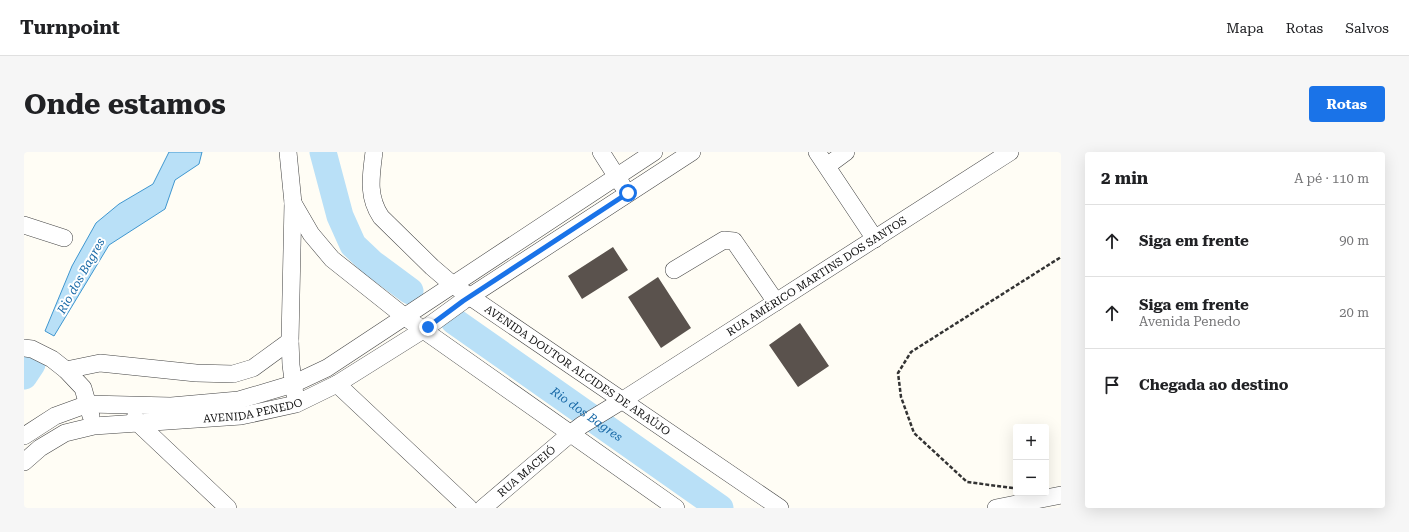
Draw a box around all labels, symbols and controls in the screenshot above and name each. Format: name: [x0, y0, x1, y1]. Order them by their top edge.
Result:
text: Turnpoint: [20, 16, 120, 39]
text: Mapa: [1226, 20, 1264, 36]
text: Rotas: [1286, 20, 1323, 36]
text: Salvos: [1345, 20, 1389, 36]
button: Rotas: [1309, 86, 1385, 122]
text: Onde estamos: [24, 88, 226, 121]
text: 2 min: [1101, 168, 1148, 188]
text: A pé · 110 m: [1294, 171, 1369, 186]
route start: [619, 184, 637, 202]
street label: RUA AMÉRICO MARTINS DOS SANTOS: [724, 214, 909, 339]
icon: ahead: [1101, 230, 1123, 252]
text: Siga em frente: [1139, 232, 1249, 250]
text: 90 m: [1339, 233, 1369, 248]
water label: Rio dos Bagres: [54, 235, 108, 317]
text: Siga em frente: [1139, 296, 1249, 314]
street label: AVENIDA DOUTOR ALCIDES DE ARAÚJO: [482, 302, 673, 438]
icon: ahead: [1101, 302, 1123, 324]
text: 20 m: [1339, 305, 1369, 320]
text: Avenida Penedo: [1139, 314, 1240, 329]
route end: [419, 318, 437, 336]
icon: arrive: [1101, 374, 1123, 396]
text: Chegada ao destino: [1139, 376, 1288, 394]
water label: Rio dos Bagres: [547, 384, 625, 444]
street label: AVENIDA PENEDO: [203, 396, 305, 426]
map controls: [1013, 424, 1049, 496]
button: +: [1013, 424, 1049, 460]
street label: RUA MACEIÓ: [495, 442, 559, 500]
button: −: [1013, 460, 1049, 496]

